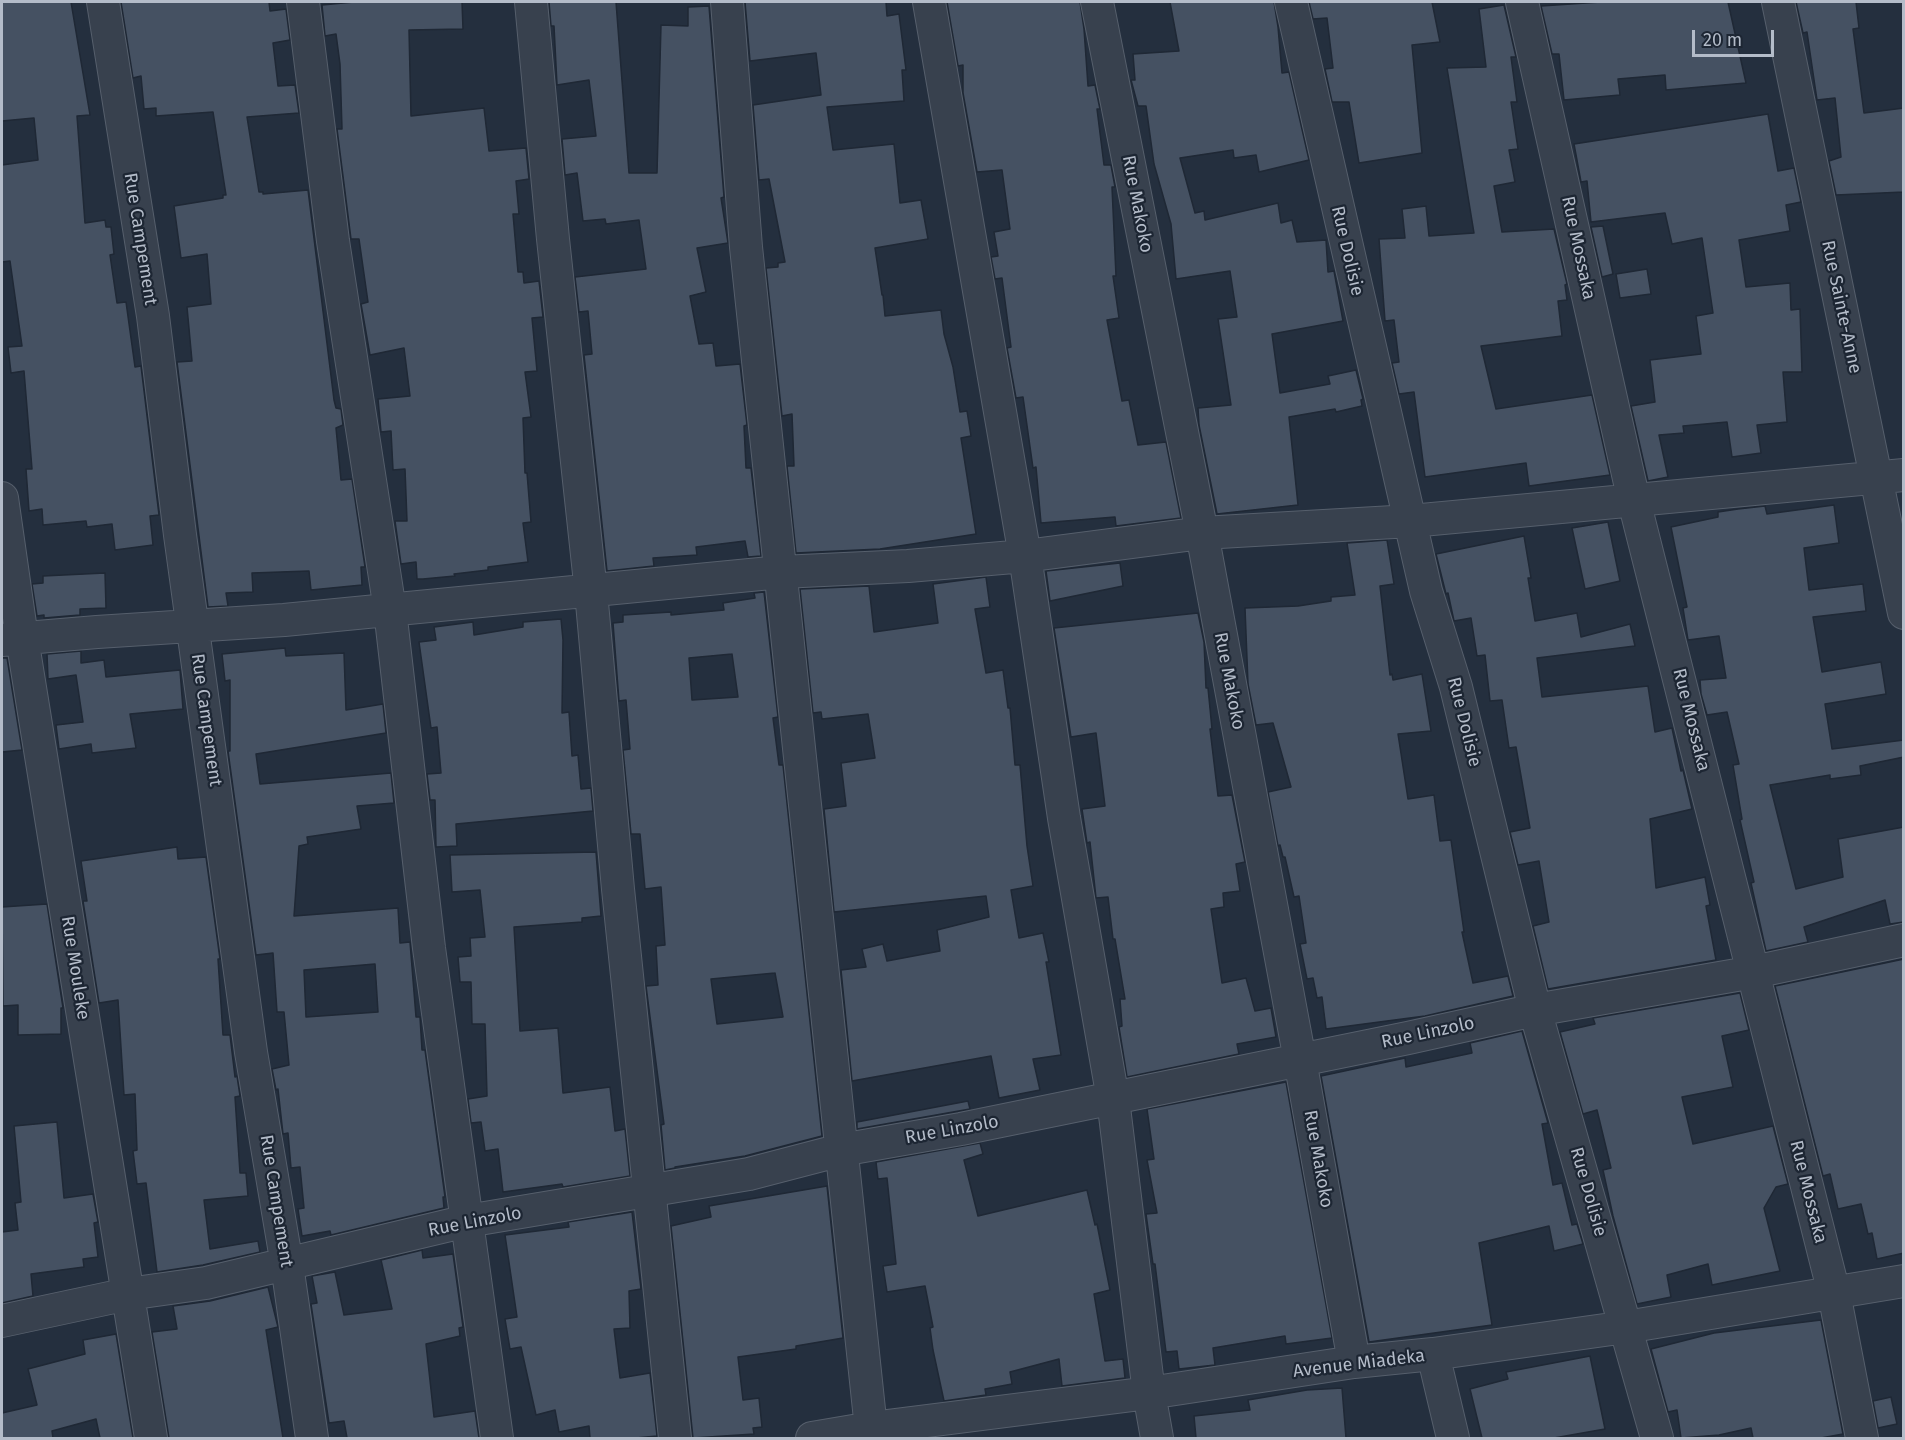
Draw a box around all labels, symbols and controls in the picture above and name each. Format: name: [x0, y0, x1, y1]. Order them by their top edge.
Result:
scale bar: [1695, 18, 1778, 56]
text: 20 m: [1703, 29, 1742, 51]
street label: Rue Makoko: [1117, 153, 1157, 255]
street label: Rue Campement: [119, 171, 161, 307]
street label: Rue Mossaka: [1556, 194, 1600, 302]
street label: Rue Dolisie: [1326, 204, 1368, 298]
street label: Rue Sainte-Anne: [1816, 238, 1866, 376]
street label: Rue Makoko: [1209, 630, 1249, 732]
street label: Rue Campement: [186, 652, 226, 788]
street label: Rue Mossaka: [1668, 666, 1714, 774]
street label: Rue Dolisie: [1442, 675, 1486, 769]
street label: Rue Mouleke: [56, 915, 94, 1021]
street label: Rue Linzolo: [1380, 1013, 1476, 1053]
street label: Rue Makoko: [1299, 1108, 1337, 1210]
street label: Rue Linzolo: [904, 1111, 1000, 1149]
street label: Rue Campement: [255, 1133, 297, 1269]
street label: Rue Mossaka: [1785, 1138, 1831, 1246]
street label: Rue Dolisie: [1565, 1145, 1611, 1239]
street label: Rue Linzolo: [427, 1202, 523, 1242]
street label: Avenue Miadeka: [1292, 1345, 1426, 1383]

